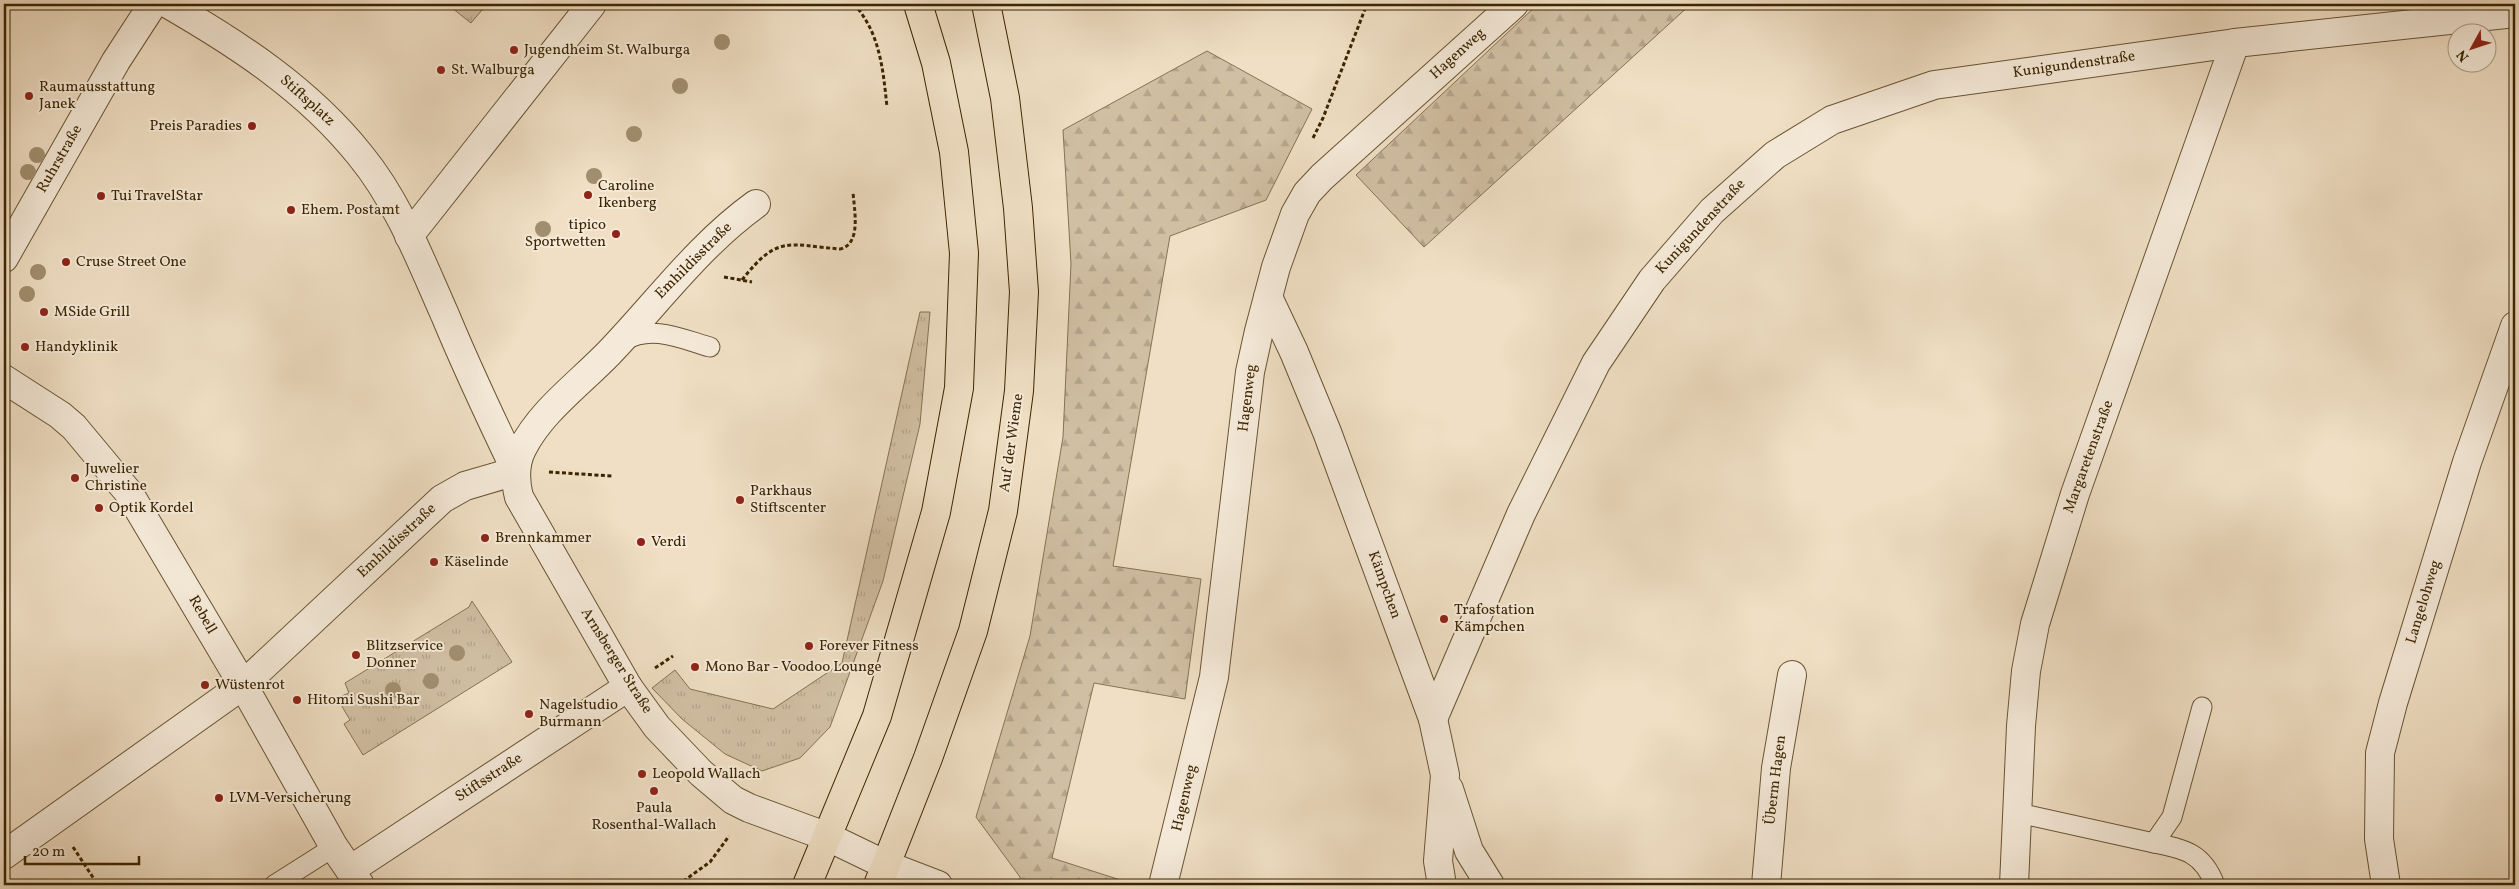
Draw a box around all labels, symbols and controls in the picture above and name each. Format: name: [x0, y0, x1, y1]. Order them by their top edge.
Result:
north arrow: [2446, 22, 2496, 72]
street label: Hagenweg: [1426, 23, 1491, 85]
place label: Jugendheim St. Walburga: [524, 40, 690, 61]
marker: Jugendheim St. Walburga: [508, 44, 520, 56]
text: N: [2453, 45, 2474, 65]
street label: Kunigundenstraße: [2012, 46, 2136, 84]
place label: St. Walburga: [451, 60, 535, 81]
marker: St. Walburga: [435, 64, 447, 76]
street label: Stiftsplatz: [275, 71, 339, 131]
place label: Raumausstattung Janek: [39, 77, 156, 115]
marker: Raumausstattung Janek: [23, 90, 35, 102]
place label: Preis Paradies: [150, 116, 242, 137]
marker: Preis Paradies: [246, 120, 258, 132]
street label: Ruhrstraße: [32, 121, 88, 197]
street label: Kunigundenstraße: [1651, 175, 1751, 279]
place label: Caroline Ikenberg: [598, 176, 657, 214]
place label: Tui TravelStar: [111, 186, 203, 207]
marker: Caroline Ikenberg: [582, 189, 594, 201]
marker: Tui TravelStar: [95, 190, 107, 202]
place label: Ehem. Postamt: [301, 200, 400, 221]
marker: Ehem. Postamt: [285, 204, 297, 216]
place label: tipico Sportwetten: [525, 215, 606, 253]
street label: Emhildisstraße: [651, 218, 737, 304]
marker: tipico Sportwetten: [610, 228, 622, 240]
place label: Cruse Street One: [76, 252, 186, 273]
marker: Cruse Street One: [60, 256, 72, 268]
place label: MSide Grill: [54, 302, 130, 323]
marker: MSide Grill: [38, 306, 50, 318]
place label: Handyklinik: [35, 337, 118, 358]
marker: Handyklinik: [19, 341, 31, 353]
street label: Hagenweg: [1233, 363, 1263, 433]
street label: Auf der Wieme: [995, 392, 1029, 494]
street label: Margaretenstraße: [2059, 398, 2119, 516]
place label: Juwelier Christine: [85, 459, 147, 497]
marker: Juwelier Christine: [69, 472, 81, 484]
place label: Parkhaus Stiftscenter: [750, 481, 826, 519]
marker: Parkhaus Stiftscenter: [734, 494, 746, 506]
place label: Optik Kordel: [109, 498, 193, 519]
street label: Emhildisstraße: [353, 499, 441, 583]
marker: Optik Kordel: [93, 502, 105, 514]
place label: Brennkammer: [495, 528, 591, 549]
marker: Brennkammer: [479, 532, 491, 544]
place label: Verdi: [651, 532, 686, 553]
marker: Verdi: [635, 536, 647, 548]
street label: Kämpchen: [1362, 548, 1406, 622]
place label: Käselinde: [444, 552, 509, 573]
marker: Käselinde: [428, 556, 440, 568]
street label: Langelohweg: [2401, 557, 2447, 646]
street label: Rebell: [183, 592, 221, 638]
place label: Trafostation Kämpchen: [1454, 600, 1535, 638]
street label: Arnsberger Straße: [575, 604, 657, 718]
marker: Trafostation Kämpchen: [1438, 613, 1450, 625]
place label: Blitzservice Donner: [366, 636, 443, 674]
place label: Forever Fitness: [819, 636, 919, 657]
marker: Forever Fitness: [803, 640, 815, 652]
marker: Blitzservice Donner: [350, 649, 362, 661]
place label: Mono Bar - Voodoo Lounge: [705, 657, 882, 678]
marker: Mono Bar - Voodoo Lounge: [689, 661, 701, 673]
place label: Wüstenrot: [215, 675, 285, 696]
marker: Wüstenrot: [199, 679, 211, 691]
place label: Hitomi Sushi Bar: [307, 690, 419, 711]
marker: Hitomi Sushi Bar: [291, 694, 303, 706]
place label: Nagelstudio Burmann: [539, 695, 618, 733]
marker: Nagelstudio Burmann: [523, 708, 535, 720]
street label: Überm Hagen: [1760, 734, 1792, 826]
street label: Stiftsstraße: [451, 748, 527, 808]
street label: Hagenweg: [1167, 762, 1203, 834]
place label: Leopold Wallach: [652, 764, 761, 785]
marker: Leopold Wallach: [636, 768, 648, 780]
marker: Paula Rosenthal-Wallach: [648, 785, 660, 797]
place label: LVM-Versicherung: [229, 788, 352, 809]
marker: LVM-Versicherung: [213, 792, 225, 804]
place label: Paula Rosenthal-Wallach: [592, 798, 717, 836]
scale bar: [25, 834, 139, 866]
text: 20 m: [32, 842, 65, 863]

